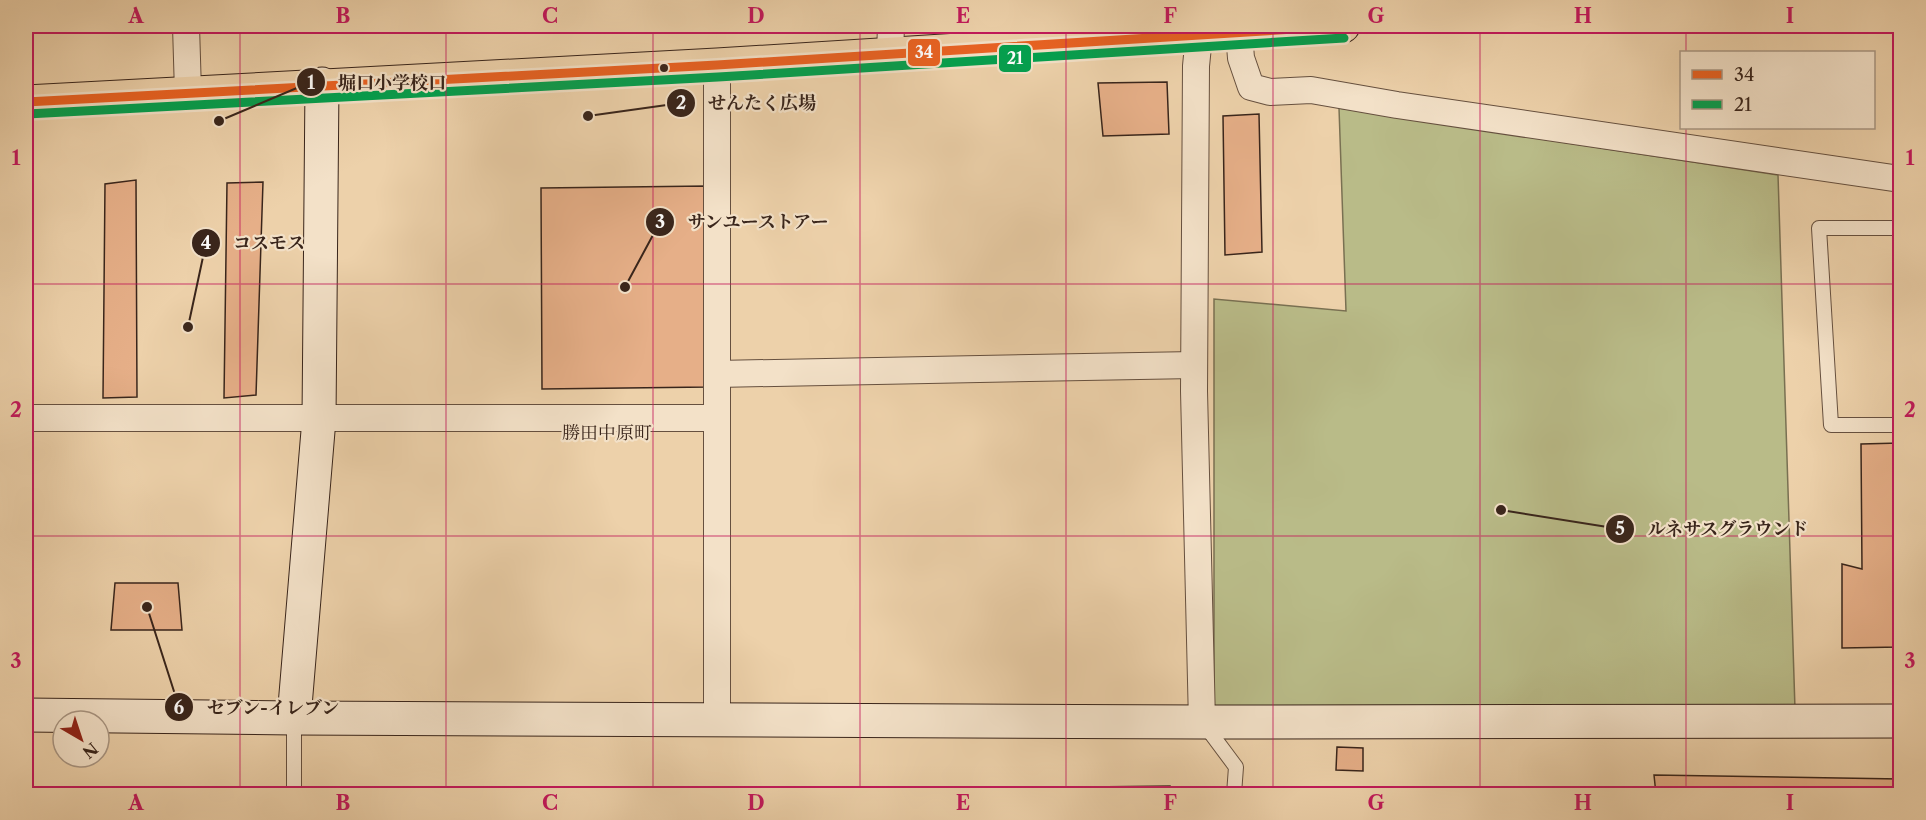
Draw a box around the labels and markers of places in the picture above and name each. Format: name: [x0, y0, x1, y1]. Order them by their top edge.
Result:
unlabelled marker: [658, 62, 670, 74]
callout: 堀口小学校口: [296, 64, 458, 100]
callout: せんたく広場: [666, 85, 828, 121]
callout: サンユーストアー: [645, 204, 842, 240]
callout: コスモス: [191, 225, 317, 261]
callout: ルネサスグラウンド: [1605, 511, 1821, 547]
callout: セブン-イレブン: [164, 689, 352, 725]

